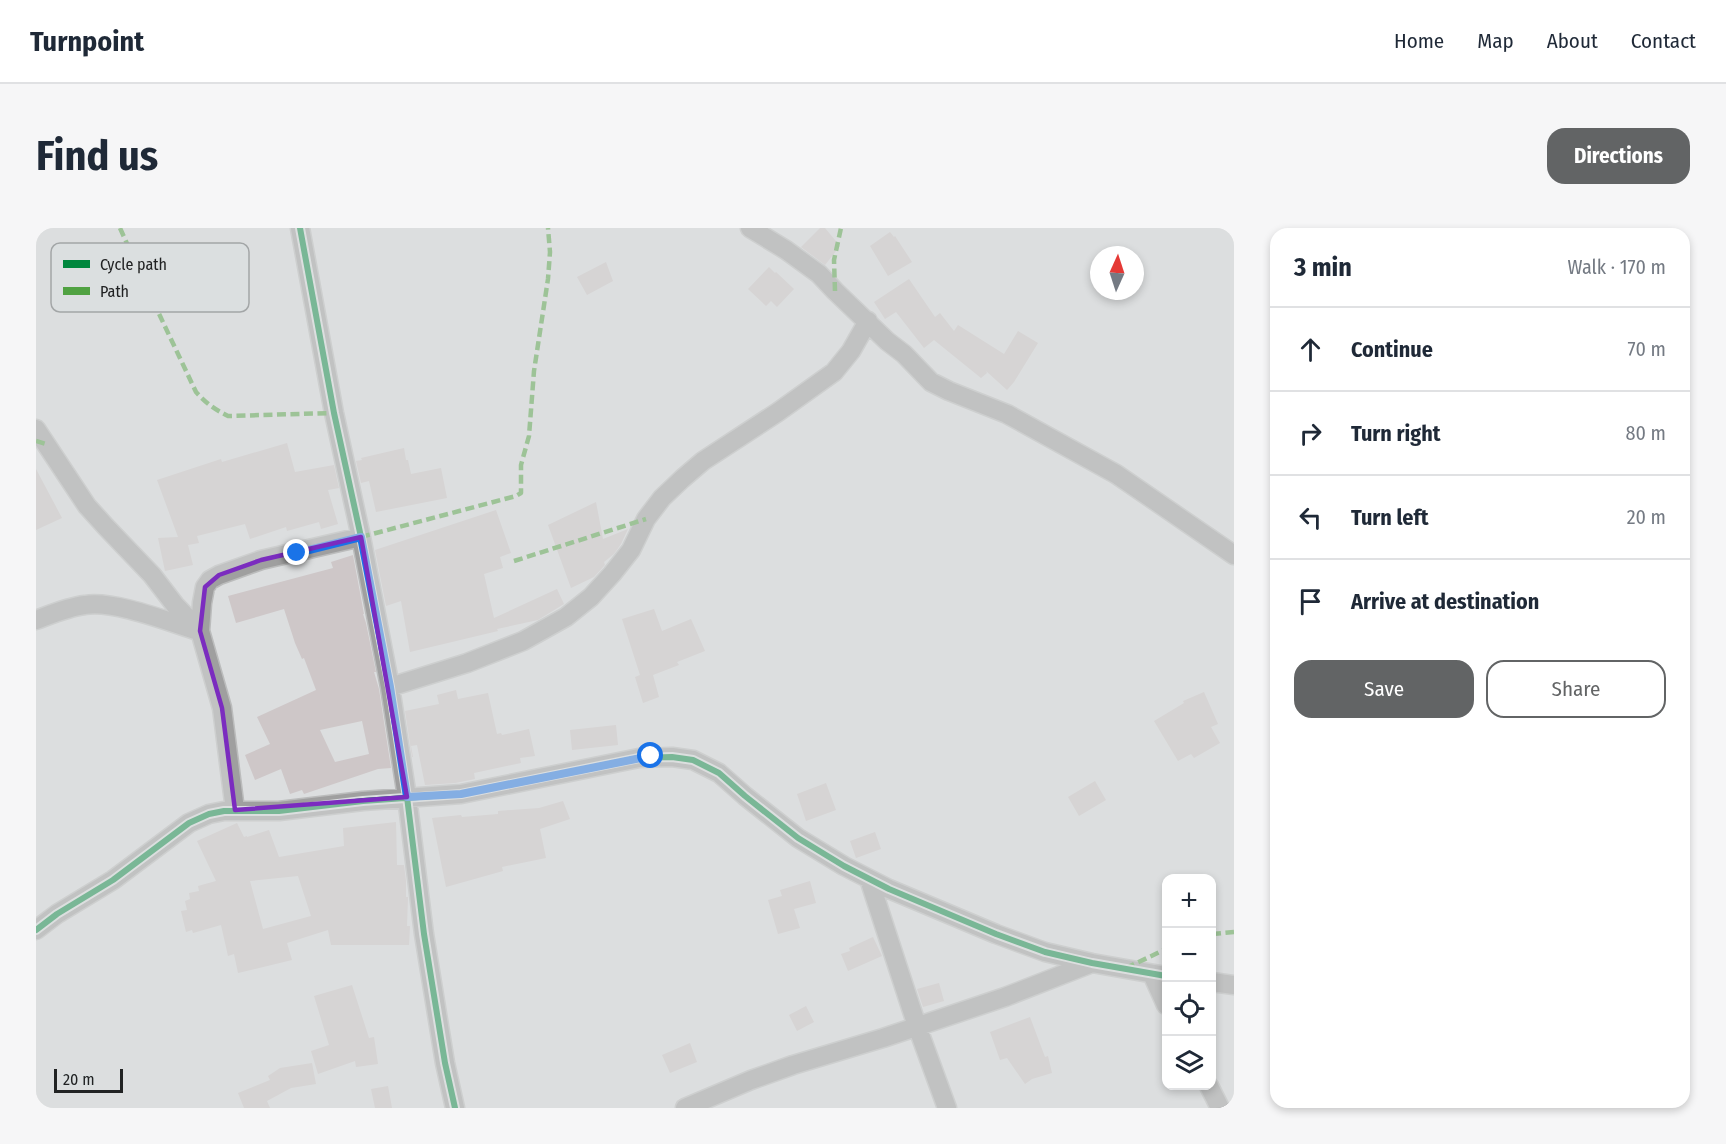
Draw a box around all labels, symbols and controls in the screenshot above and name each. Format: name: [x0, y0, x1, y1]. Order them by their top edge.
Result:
text: Turnpoint: [30, 25, 144, 58]
text: Home: [1394, 28, 1444, 54]
text: Map: [1477, 28, 1514, 54]
text: About: [1547, 28, 1598, 54]
text: Contact: [1631, 28, 1696, 54]
button: Directions: [1547, 128, 1690, 184]
text: Find us: [36, 131, 158, 181]
legend: [51, 243, 249, 312]
north arrow: [1090, 246, 1144, 300]
text: 3 min: [1294, 252, 1352, 283]
text: Cycle path: [100, 255, 167, 274]
text: Walk · 170 m: [1568, 255, 1666, 279]
text: Path: [100, 282, 129, 301]
icon: ahead: [1294, 333, 1327, 366]
text: Continue: [1351, 336, 1433, 363]
text: 70 m: [1628, 337, 1666, 361]
icon: right: [1294, 417, 1327, 450]
text: Turn right: [1351, 420, 1440, 447]
text: 80 m: [1626, 421, 1666, 445]
icon: left: [1294, 501, 1327, 534]
text: Turn left: [1351, 504, 1429, 531]
text: 20 m: [1627, 505, 1666, 529]
route end: [283, 539, 309, 565]
icon: arrive: [1294, 585, 1327, 618]
text: Arrive at destination: [1351, 588, 1539, 615]
button: Save: [1294, 660, 1474, 718]
button: Share: [1486, 660, 1666, 718]
route start: [637, 742, 663, 768]
map controls: [1162, 874, 1216, 1090]
button: +: [1162, 874, 1216, 928]
button: −: [1162, 928, 1216, 982]
button: locate: [1162, 982, 1216, 1036]
button: layers: [1162, 1036, 1216, 1090]
scale bar: [54, 1066, 123, 1094]
text: 20 m: [63, 1070, 94, 1089]

